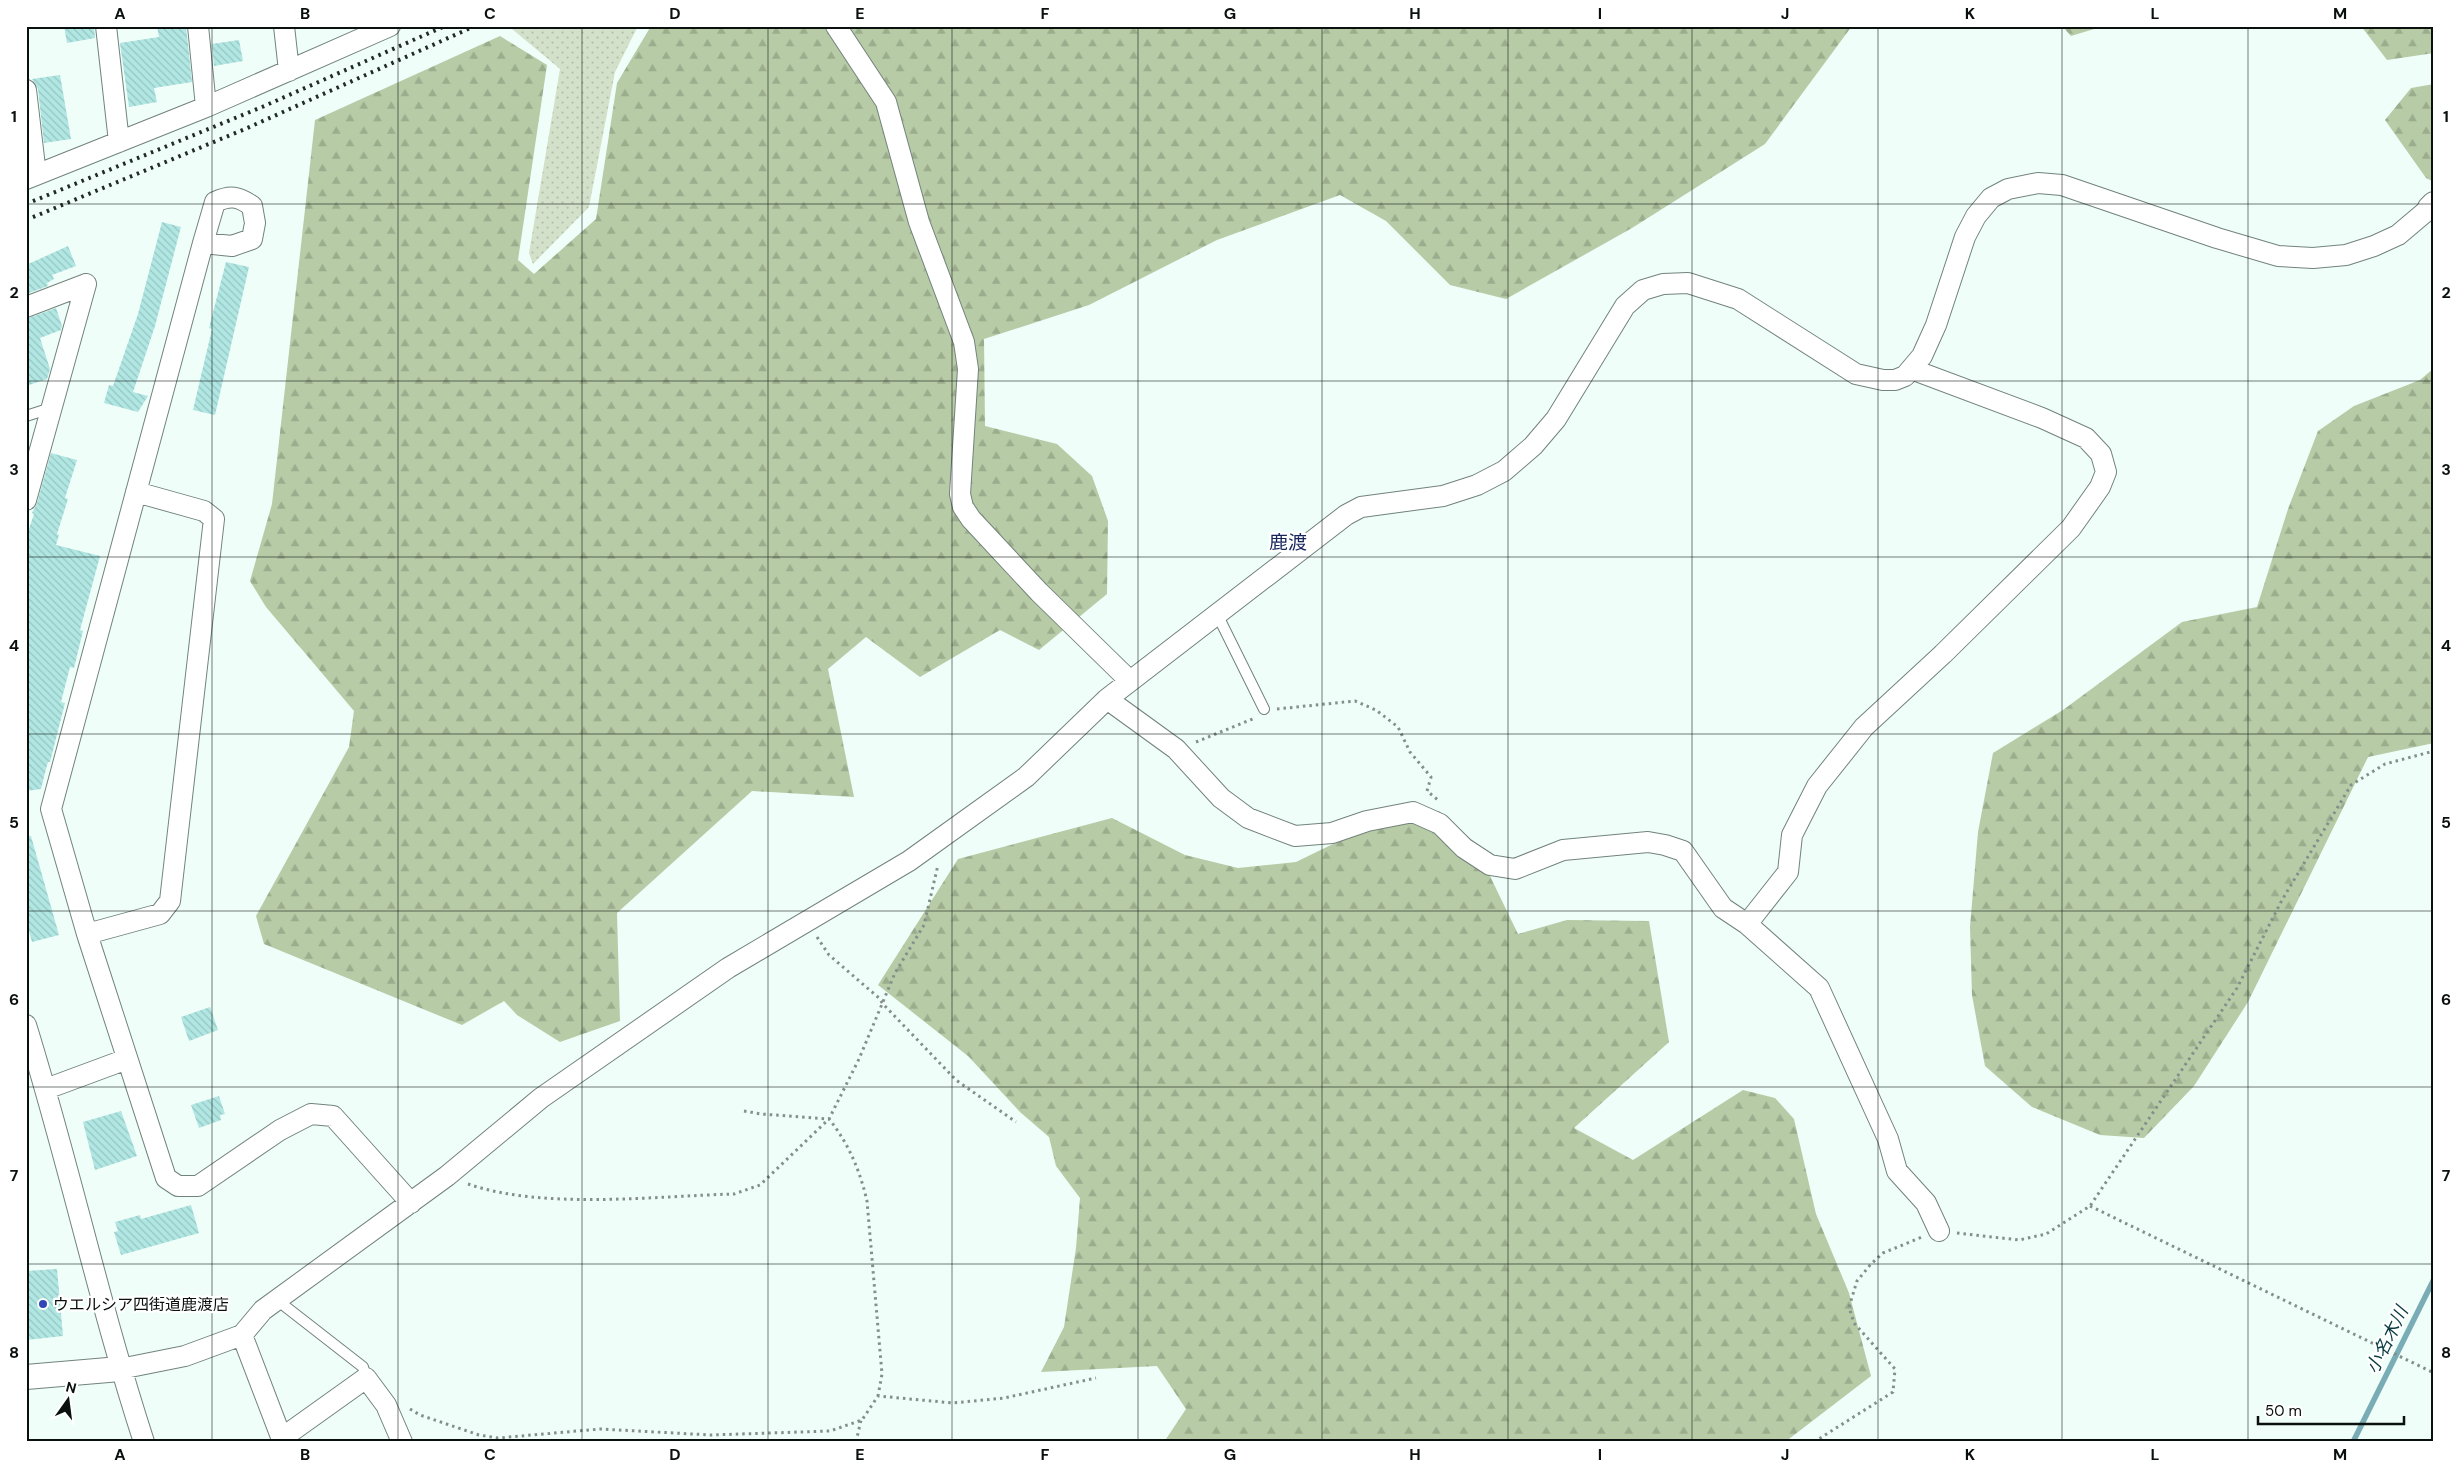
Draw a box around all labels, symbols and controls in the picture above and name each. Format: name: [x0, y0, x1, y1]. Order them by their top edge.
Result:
text: A: [114, 3, 126, 24]
text: B: [300, 3, 310, 24]
text: C: [484, 3, 496, 24]
text: D: [669, 3, 681, 24]
text: E: [855, 3, 865, 24]
text: F: [1041, 3, 1050, 24]
text: G: [1224, 3, 1236, 24]
text: H: [1409, 3, 1421, 24]
text: I: [1598, 3, 1602, 24]
text: J: [1781, 3, 1789, 24]
text: K: [1965, 3, 1976, 24]
text: L: [2151, 3, 2160, 24]
text: M: [2333, 3, 2347, 24]
text: 1: [11, 106, 17, 127]
text: 1: [2443, 106, 2449, 127]
text: 2: [9, 282, 19, 303]
text: 2: [2441, 282, 2451, 303]
text: 3: [9, 459, 19, 480]
text: 3: [2441, 459, 2451, 480]
district label: 鹿渡: [1269, 530, 1307, 555]
text: 4: [9, 635, 19, 656]
text: 4: [2441, 635, 2451, 656]
text: 5: [9, 812, 19, 833]
text: 5: [2441, 812, 2451, 833]
text: 6: [9, 989, 19, 1010]
text: 6: [2441, 989, 2451, 1010]
text: 7: [10, 1165, 19, 1186]
text: 7: [2442, 1165, 2451, 1186]
place label: ウエルシア四街道鹿渡店: [53, 1294, 229, 1315]
marker: ウエルシア四街道鹿渡店: [37, 1298, 49, 1310]
water label: 小名木川: [2360, 1301, 2414, 1378]
text: 8: [9, 1342, 19, 1363]
text: 8: [2441, 1342, 2451, 1363]
north arrow: [42, 1376, 92, 1426]
text: N: [64, 1377, 78, 1397]
scale bar: [2258, 1393, 2404, 1425]
text: 50 m: [2265, 1401, 2302, 1421]
text: A: [114, 1444, 126, 1465]
text: B: [300, 1444, 310, 1465]
text: C: [484, 1444, 496, 1465]
text: D: [669, 1444, 681, 1465]
text: E: [855, 1444, 865, 1465]
text: F: [1041, 1444, 1050, 1465]
text: G: [1224, 1444, 1236, 1465]
text: H: [1409, 1444, 1421, 1465]
text: I: [1598, 1444, 1602, 1465]
text: J: [1781, 1444, 1789, 1465]
text: K: [1965, 1444, 1976, 1465]
text: L: [2151, 1444, 2160, 1465]
text: M: [2333, 1444, 2347, 1465]

